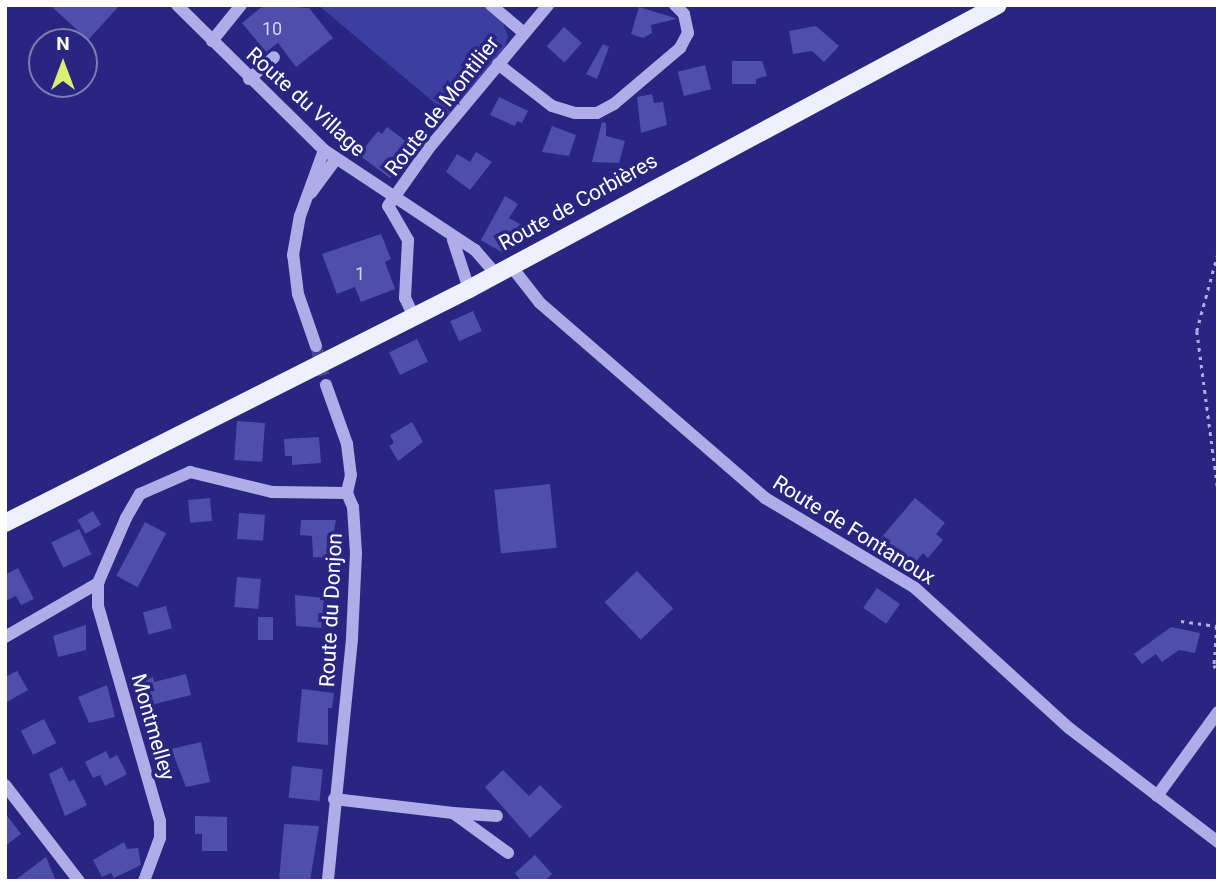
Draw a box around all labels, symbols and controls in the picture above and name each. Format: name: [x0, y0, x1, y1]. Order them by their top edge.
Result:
house number: 10: [262, 18, 282, 40]
north arrow: [28, 28, 98, 98]
street label: Route de Montilier: [380, 31, 504, 181]
text: N: [56, 32, 70, 55]
street label: Route du Village: [241, 42, 371, 162]
street label: Route de Corbières: [494, 148, 662, 256]
house number: 1: [355, 263, 365, 285]
street label: Route de Fontanoux: [768, 470, 940, 590]
street label: Route du Donjon: [314, 532, 348, 688]
street label: Montmelley: [126, 671, 180, 783]

